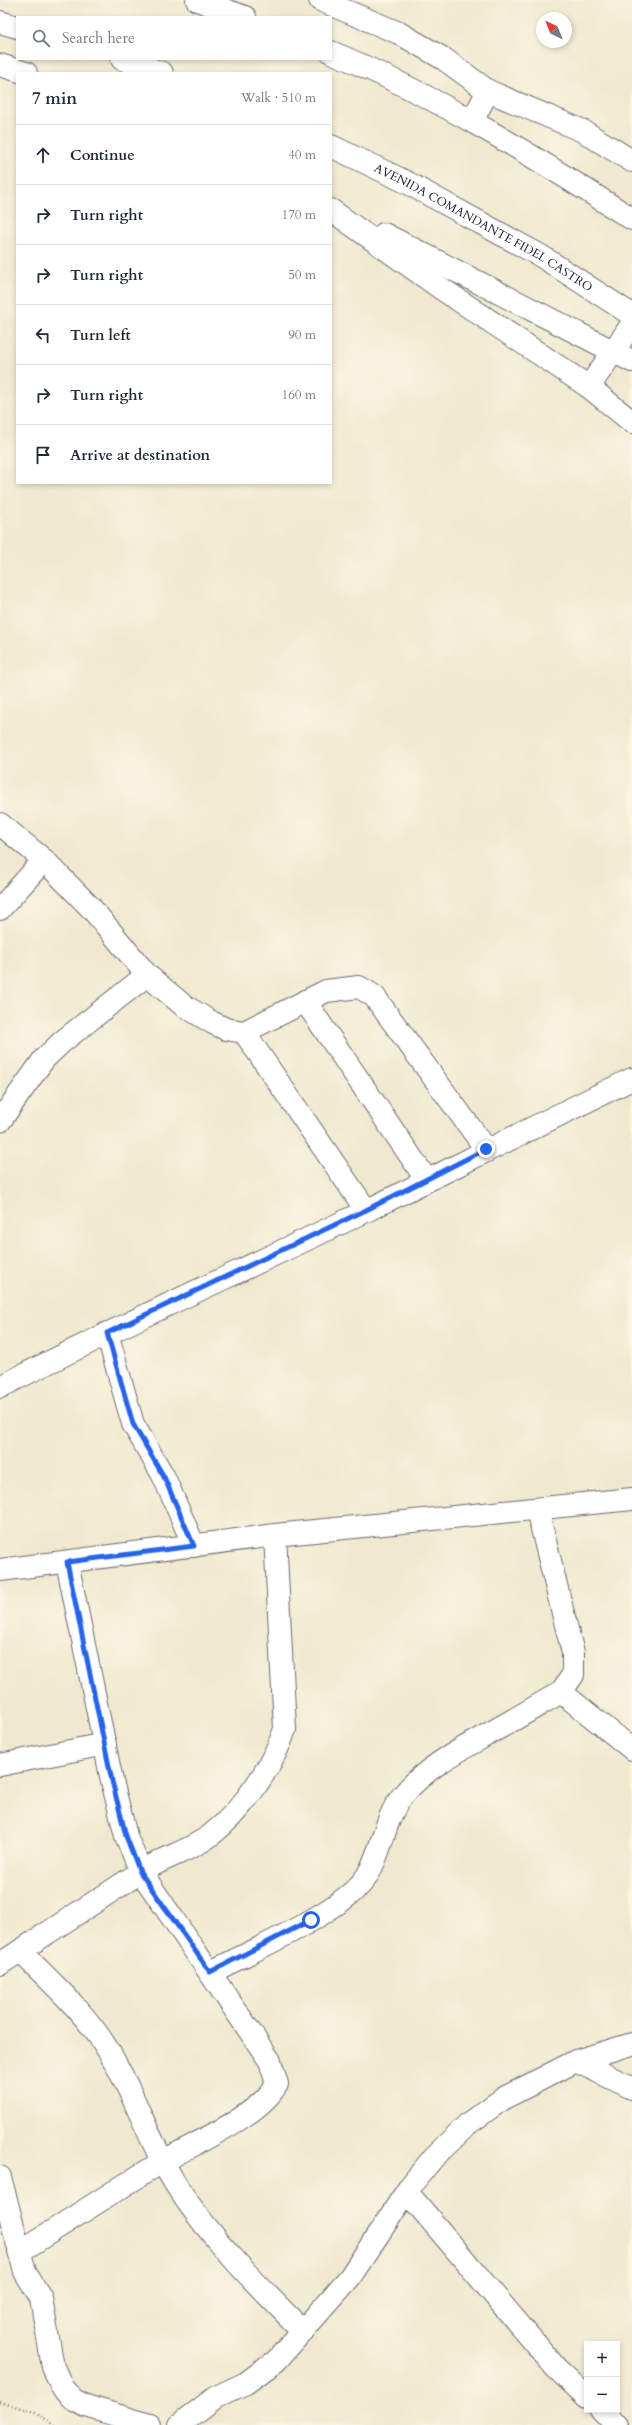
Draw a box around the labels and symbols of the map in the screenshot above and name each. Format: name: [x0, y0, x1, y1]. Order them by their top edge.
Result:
north arrow: [536, 12, 572, 48]
street label: AVENIDA COMANDANTE FIDEL CASTRO: [372, 160, 596, 295]
route end: [477, 1140, 495, 1158]
route start: [302, 1911, 320, 1929]

